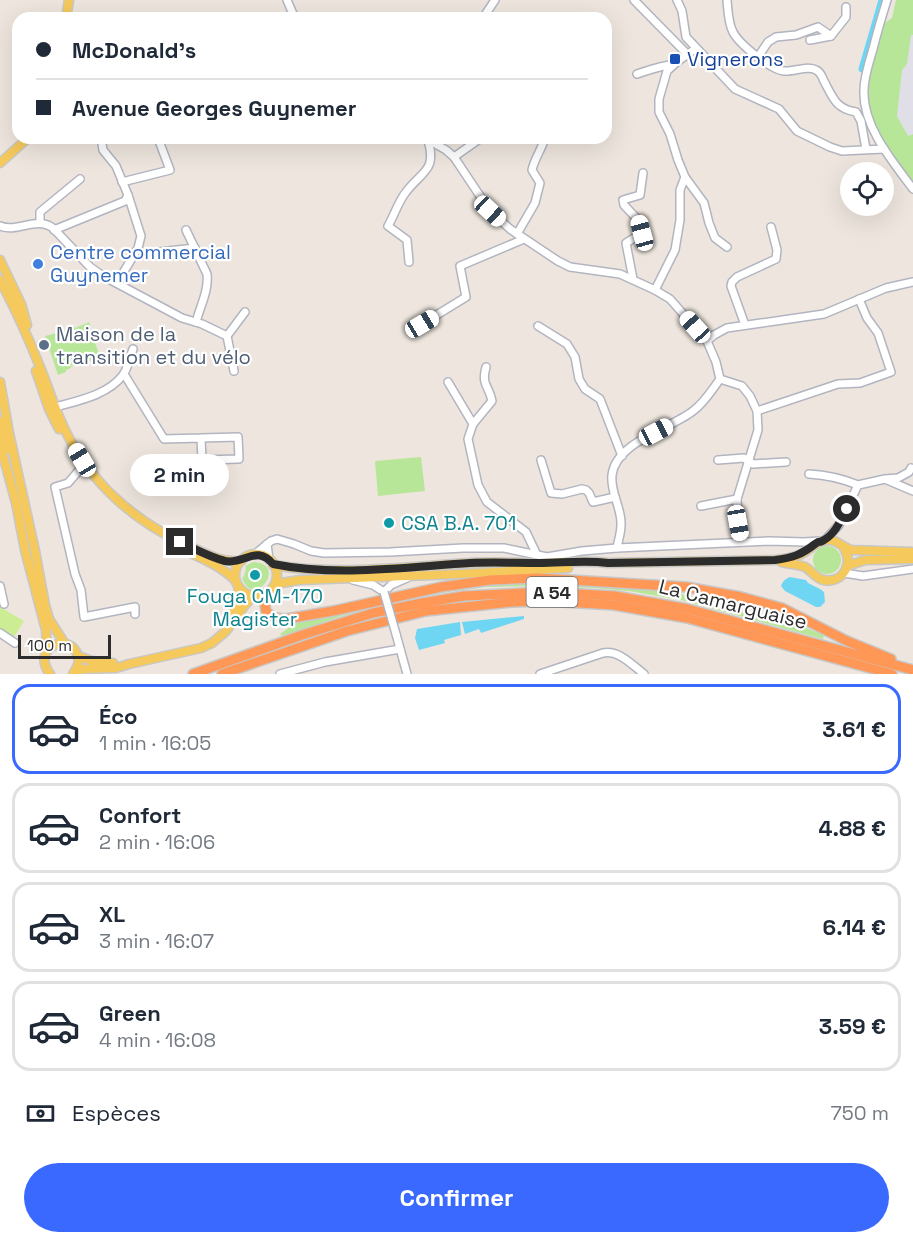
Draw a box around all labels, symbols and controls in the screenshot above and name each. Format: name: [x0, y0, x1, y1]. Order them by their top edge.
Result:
text: McDonald's: [72, 36, 196, 64]
place label: Vignerons: [687, 46, 784, 72]
marker: Vignerons: [668, 52, 682, 66]
text: Avenue Georges Guynemer: [72, 94, 356, 122]
map controls: [840, 162, 894, 216]
button: locate: [840, 162, 894, 216]
car: [471, 192, 509, 230]
car: [629, 213, 655, 253]
place label: Centre commercial Guynemer: [50, 239, 231, 288]
marker: Centre commercial Guynemer: [31, 257, 45, 271]
car: [402, 307, 442, 341]
car: [676, 308, 714, 346]
place label: Maison de la transition et du vélo: [56, 321, 251, 370]
marker: Maison de la transition et du vélo: [37, 338, 51, 352]
car: [636, 416, 676, 448]
car: [65, 440, 99, 480]
callout: 2 min: [130, 455, 230, 497]
text: 2 min: [154, 462, 205, 488]
route start: [833, 495, 860, 522]
car: [726, 504, 750, 542]
place label: CSA B.A. 701: [401, 510, 516, 536]
marker: CSA B.A. 701: [382, 516, 396, 530]
route end: [166, 528, 193, 555]
marker: Fouga CM-170 Magister: [248, 568, 262, 582]
street label: La Camarguaise: [656, 573, 810, 635]
road number: A 54: [526, 577, 578, 607]
place label: Fouga CM-170 Magister: [187, 583, 323, 632]
scale bar: [18, 632, 111, 660]
text: 100 m: [27, 635, 72, 656]
icon: car: [27, 702, 81, 756]
text: Éco: [99, 702, 138, 730]
text: 3.61 €: [822, 715, 886, 743]
text: 1 min · 16:05: [99, 730, 211, 756]
icon: car: [27, 801, 81, 855]
text: Confort: [99, 801, 181, 829]
text: 4.88 €: [819, 814, 886, 842]
text: 2 min · 16:06: [99, 829, 215, 855]
icon: car: [27, 900, 81, 954]
text: XL: [99, 900, 125, 928]
text: 6.14 €: [823, 913, 886, 941]
text: 3 min · 16:07: [99, 928, 214, 954]
icon: car: [27, 999, 81, 1053]
text: Green: [99, 999, 161, 1027]
text: 3.59 €: [819, 1012, 886, 1040]
text: 4 min · 16:08: [99, 1027, 216, 1053]
icon: cash: [24, 1097, 57, 1130]
text: Espèces: [72, 1099, 161, 1127]
text: 750 m: [831, 1100, 889, 1126]
button: Confirmer: [24, 1163, 889, 1232]

